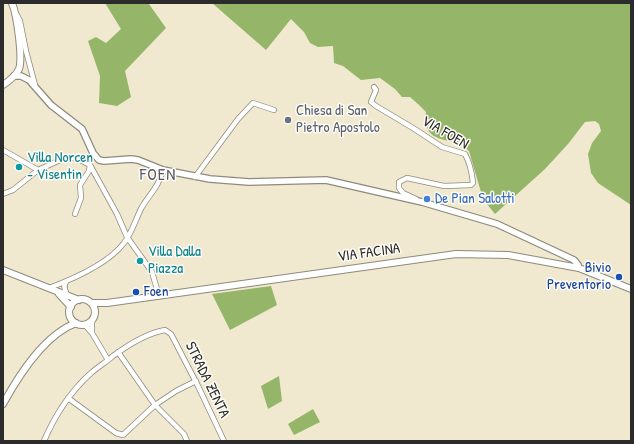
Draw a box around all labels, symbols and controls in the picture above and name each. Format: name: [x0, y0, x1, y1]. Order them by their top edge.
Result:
place label: Chiesa di San Pietro Apostolo: [296, 102, 380, 137]
street label: VIA FOEN: [418, 112, 472, 154]
marker: Chiesa di San Pietro Apostolo: [283, 115, 293, 125]
place label: Villa Norcen - Visentin: [27, 149, 93, 184]
marker: Villa Norcen - Visentin: [14, 162, 24, 172]
district label: FOEN: [140, 165, 176, 185]
place label: De Pian Salotti: [435, 190, 515, 208]
marker: De Pian Salotti: [422, 194, 432, 204]
street label: VIA FACINA: [337, 240, 401, 266]
place label: Villa Dalla Piazza: [148, 243, 201, 278]
marker: Villa Dalla Piazza: [135, 256, 145, 266]
place label: Bivio Preventorio: [547, 259, 611, 294]
marker: Bivio Preventorio: [614, 272, 624, 282]
place label: Foen: [144, 283, 168, 301]
marker: Foen: [131, 287, 141, 297]
street label: STRADA ZENTA: [181, 339, 233, 421]

